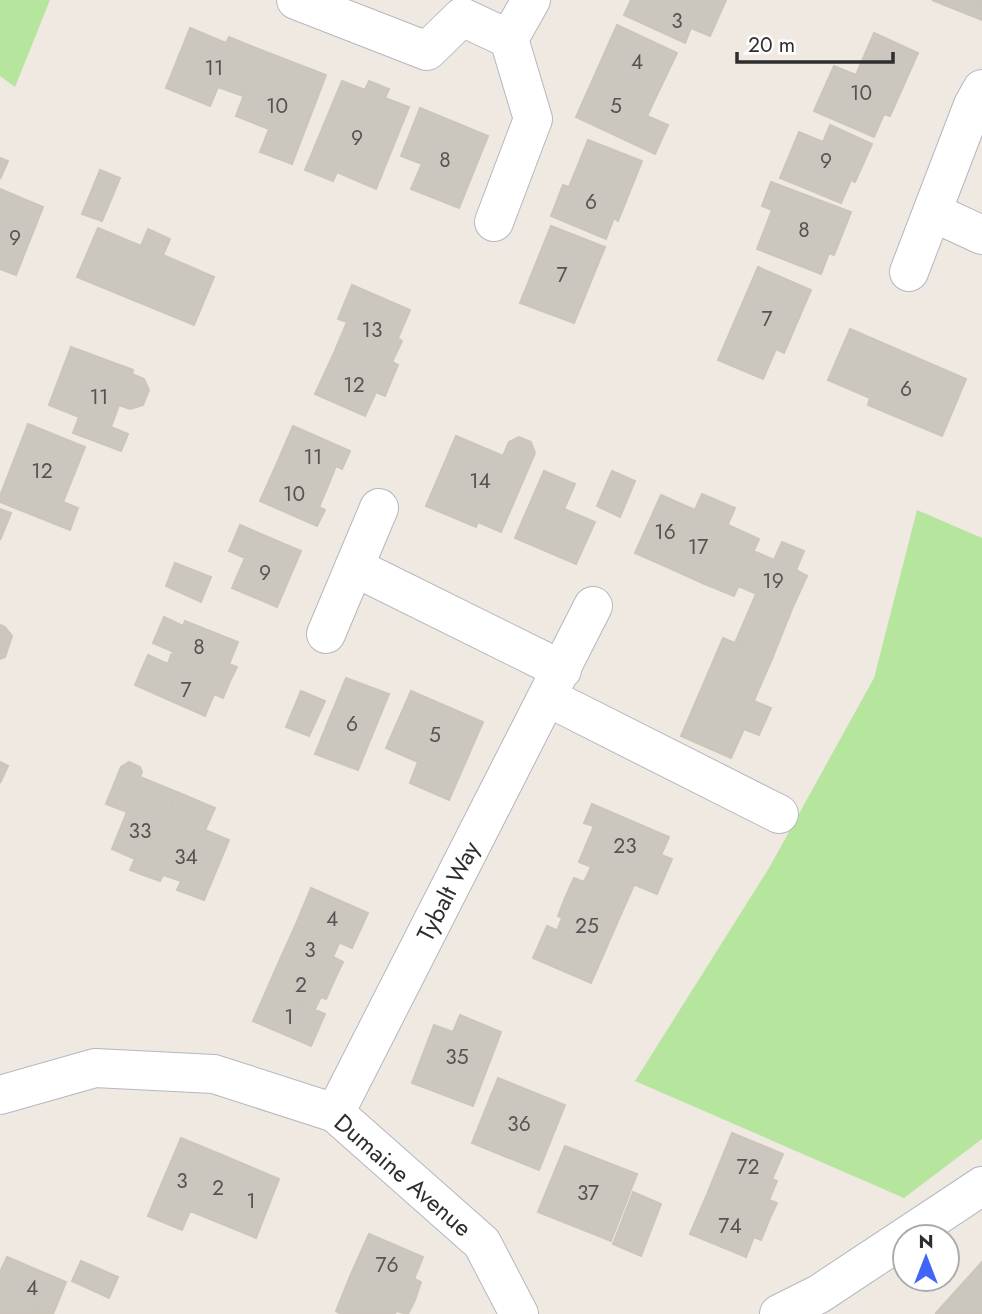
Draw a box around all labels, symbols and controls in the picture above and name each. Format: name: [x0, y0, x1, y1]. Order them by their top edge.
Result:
house number: 3: [671, 6, 683, 36]
scale bar: [737, 21, 893, 65]
text: 20 m: [748, 30, 795, 60]
house number: 4: [631, 47, 643, 77]
house number: 11: [205, 53, 223, 83]
house number: 10: [850, 78, 872, 108]
house number: 10: [266, 91, 288, 121]
house number: 5: [610, 91, 622, 121]
house number: 9: [351, 123, 363, 153]
house number: 8: [439, 145, 451, 175]
house number: 9: [820, 146, 832, 176]
house number: 6: [585, 187, 597, 217]
house number: 8: [798, 215, 810, 245]
house number: 9: [9, 223, 21, 253]
house number: 7: [556, 260, 568, 290]
house number: 7: [761, 304, 773, 334]
house number: 13: [362, 315, 382, 345]
house number: 12: [343, 370, 365, 400]
house number: 6: [900, 374, 912, 404]
house number: 11: [90, 382, 108, 412]
house number: 11: [304, 442, 322, 472]
house number: 12: [31, 456, 53, 486]
house number: 14: [469, 466, 491, 496]
house number: 10: [283, 479, 305, 509]
house number: 16: [654, 517, 676, 547]
house number: 17: [688, 532, 708, 562]
house number: 9: [259, 558, 271, 588]
house number: 19: [762, 566, 784, 596]
house number: 8: [193, 632, 205, 662]
house number: 7: [180, 675, 192, 705]
house number: 6: [346, 709, 358, 739]
house number: 5: [429, 720, 441, 750]
house number: 33: [129, 816, 151, 846]
house number: 23: [613, 831, 637, 861]
street label: Tybalt Way: [408, 835, 488, 947]
house number: 34: [174, 842, 198, 872]
house number: 4: [326, 904, 338, 934]
house number: 25: [575, 911, 599, 941]
house number: 3: [304, 935, 316, 965]
house number: 2: [295, 970, 307, 1000]
house number: 1: [284, 1002, 294, 1032]
house number: 35: [445, 1042, 469, 1072]
street label: Dumaine Avenue: [326, 1105, 480, 1245]
house number: 36: [507, 1109, 531, 1139]
house number: 72: [737, 1152, 759, 1182]
house number: 3: [176, 1166, 188, 1196]
house number: 2: [212, 1173, 224, 1203]
house number: 37: [577, 1178, 599, 1208]
house number: 1: [246, 1186, 256, 1216]
house number: 74: [718, 1211, 742, 1241]
north arrow: [891, 1223, 961, 1293]
text: N: [918, 1228, 934, 1255]
house number: 76: [375, 1250, 399, 1280]
house number: 4: [26, 1273, 38, 1303]

